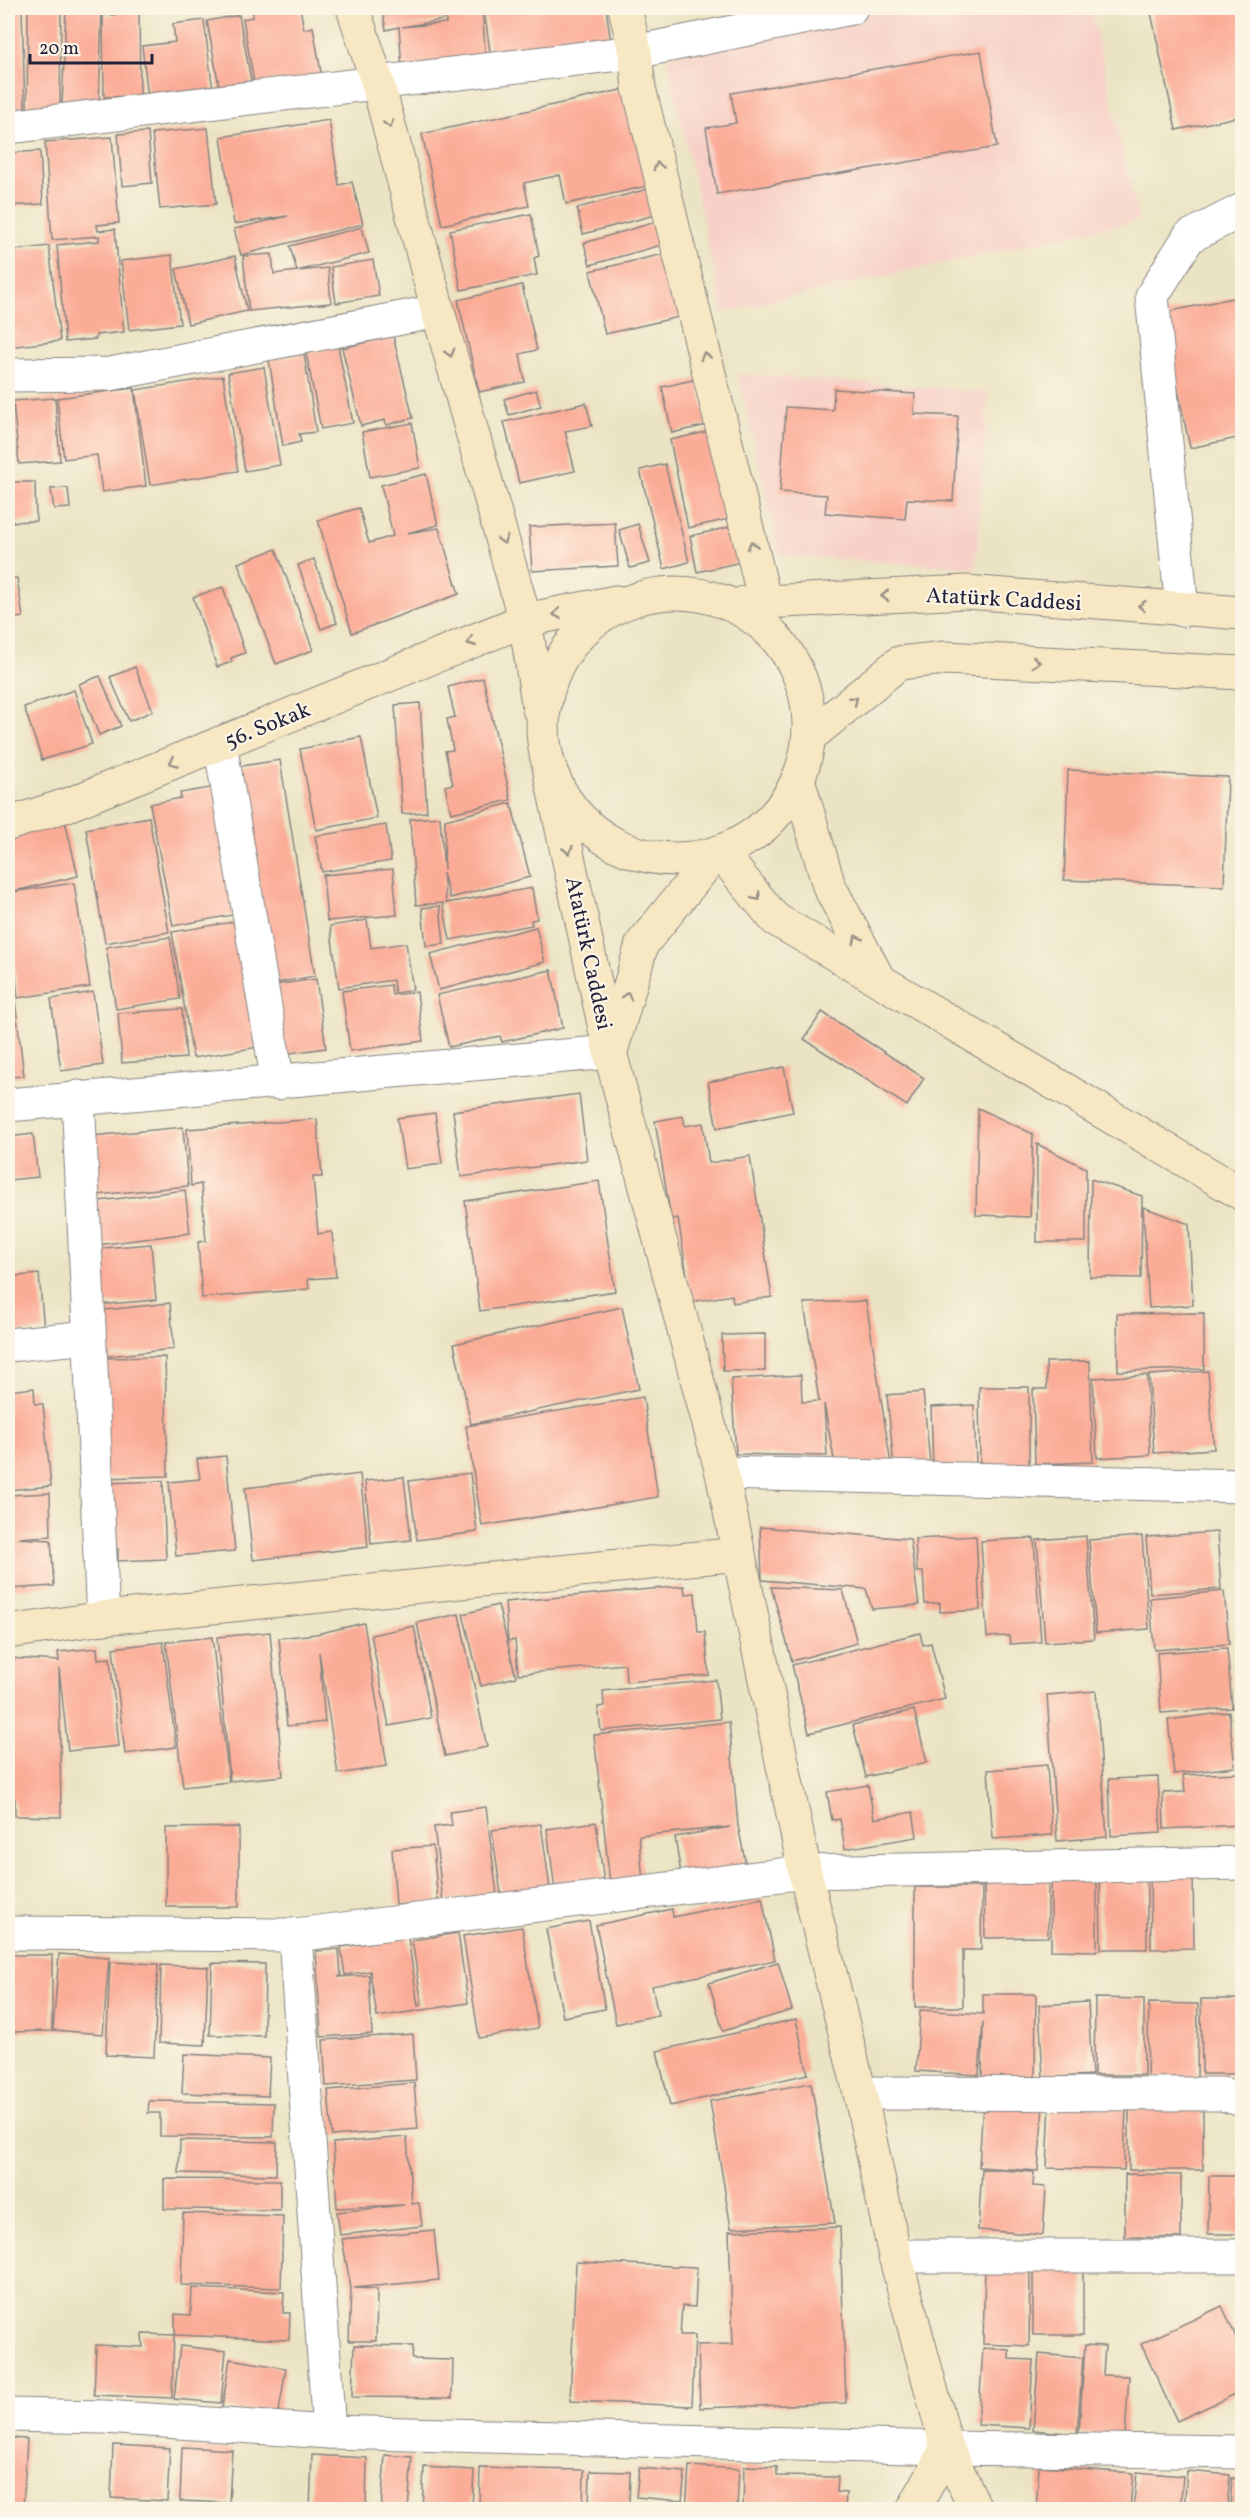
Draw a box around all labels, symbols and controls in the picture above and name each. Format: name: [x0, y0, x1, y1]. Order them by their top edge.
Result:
scale bar: [30, 27, 152, 65]
text: 20 m: [39, 37, 79, 62]
one-way arrow: [381, 119, 394, 129]
one-way arrow: [653, 162, 665, 172]
one-way arrow: [443, 347, 455, 358]
one-way arrow: [699, 351, 712, 361]
one-way arrow: [496, 534, 508, 545]
one-way arrow: [747, 540, 759, 551]
street label: Atatürk Caddesi: [925, 581, 1083, 620]
one-way arrow: [880, 589, 889, 602]
one-way arrow: [1138, 600, 1147, 613]
one-way arrow: [552, 607, 562, 620]
one-way arrow: [466, 635, 477, 647]
one-way arrow: [1031, 656, 1040, 669]
street label: 56. Sokak: [220, 695, 315, 758]
one-way arrow: [848, 696, 859, 707]
one-way arrow: [169, 754, 179, 767]
one-way arrow: [561, 845, 574, 855]
street label: Atatürk Caddesi: [556, 874, 619, 1033]
one-way arrow: [750, 890, 761, 901]
one-way arrow: [853, 935, 864, 945]
one-way arrow: [620, 991, 632, 1002]

